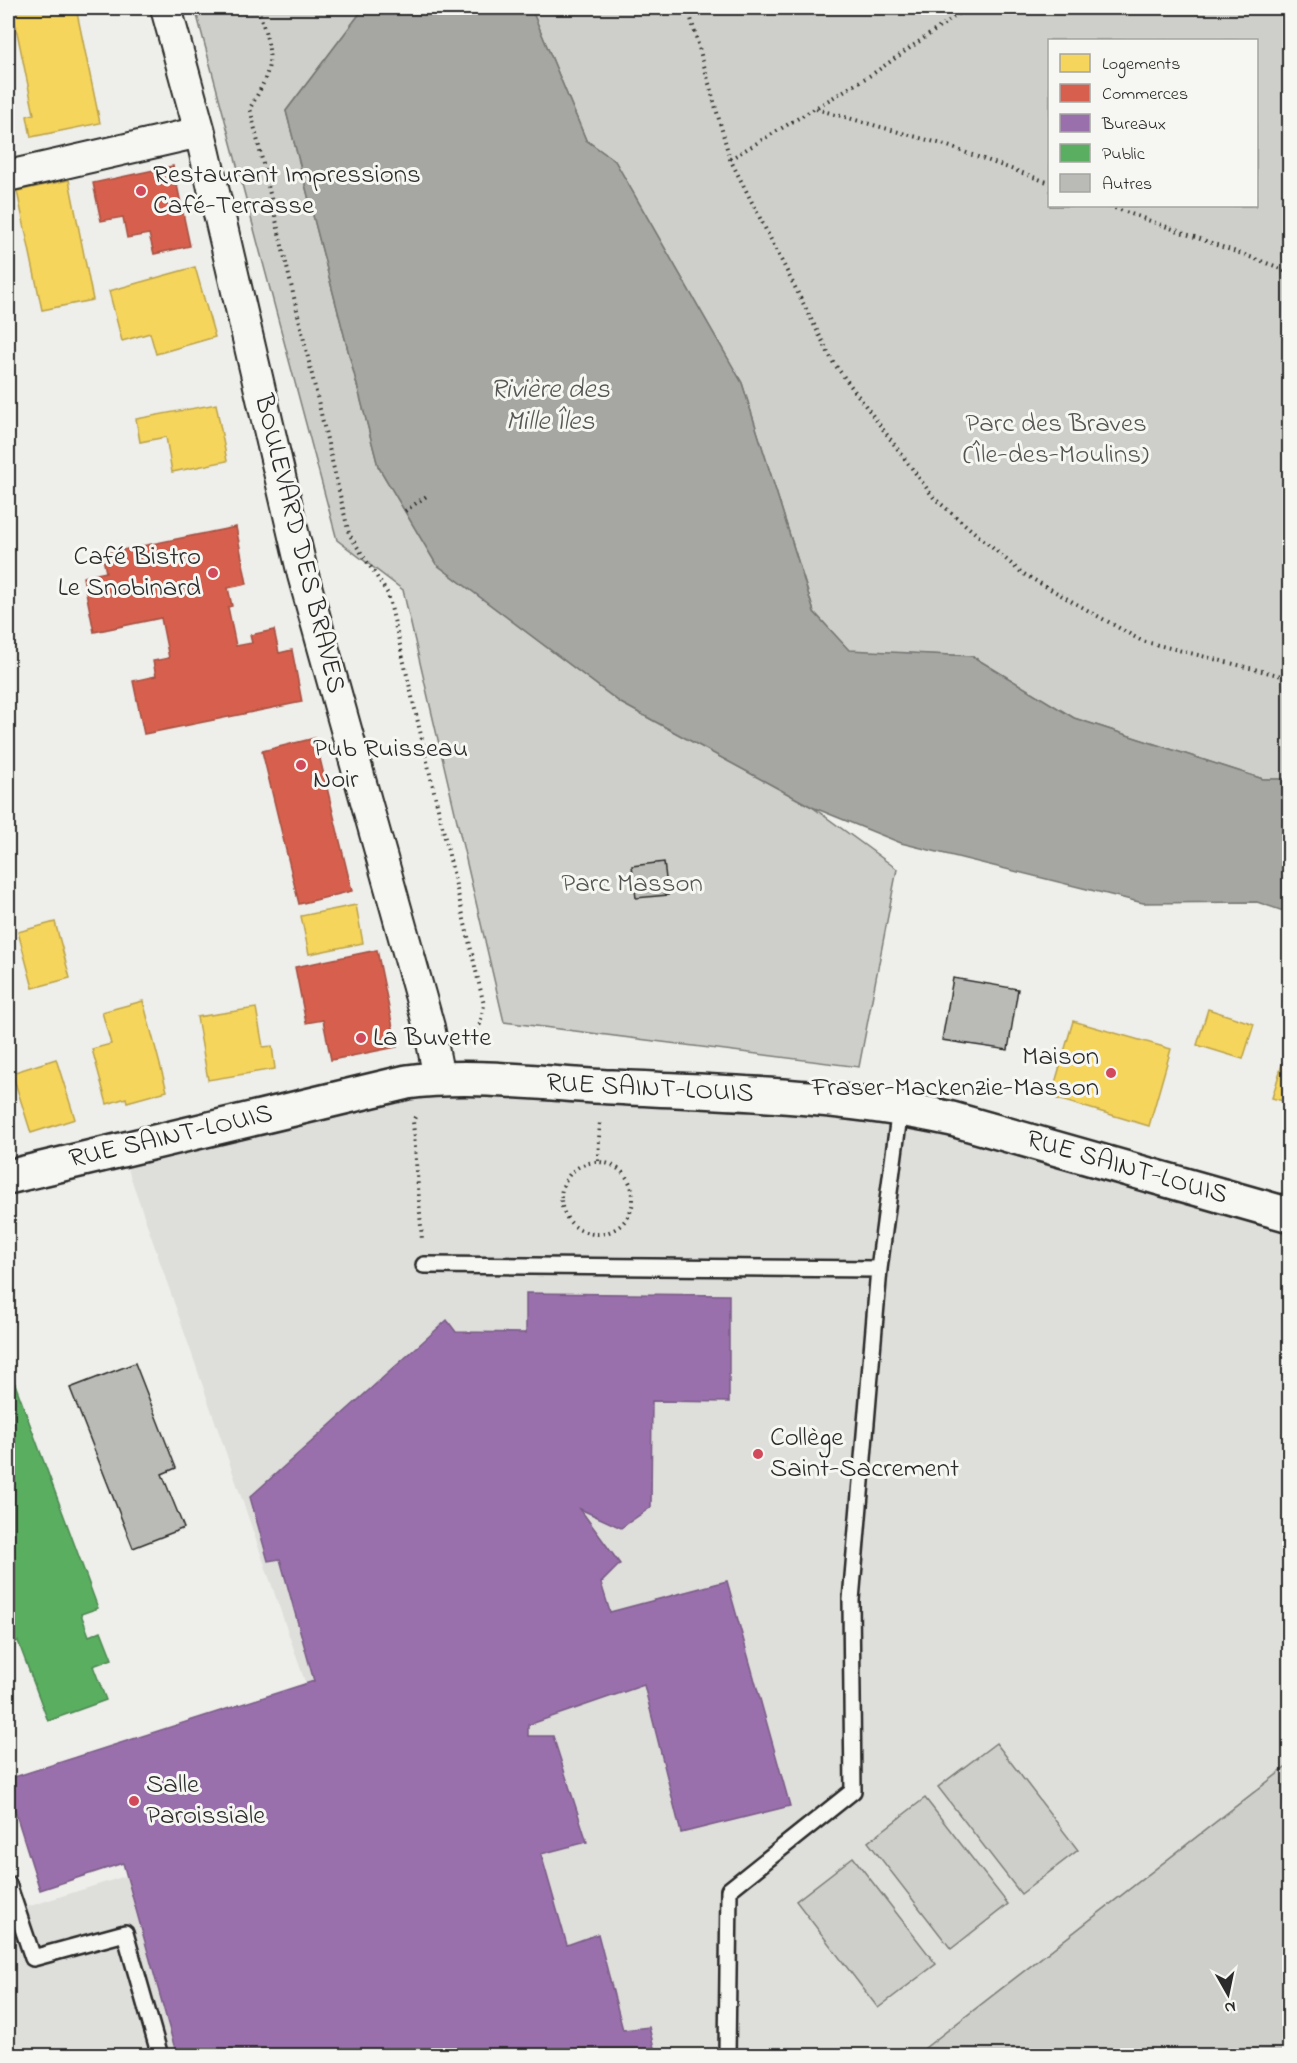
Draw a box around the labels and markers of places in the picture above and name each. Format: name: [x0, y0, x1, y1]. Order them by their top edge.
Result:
place label: Restaurant Impressions Café-Terrasse: [153, 156, 421, 226]
marker: Restaurant Impressions Café-Terrasse: [134, 184, 148, 198]
place label: Café Bistro Le Snobinard: [58, 538, 201, 608]
marker: Café Bistro Le Snobinard: [206, 566, 220, 580]
place label: Pub Ruisseau Noir: [313, 730, 468, 800]
marker: Pub Ruisseau Noir: [294, 758, 308, 772]
place label: La Buvette: [373, 1019, 492, 1058]
marker: La Buvette: [354, 1031, 368, 1045]
place label: Maison Fraser-Mackenzie-Masson: [811, 1038, 1099, 1108]
marker: Maison Fraser-Mackenzie-Masson: [1104, 1066, 1118, 1080]
place label: Collège Saint-Sacrement: [770, 1419, 959, 1489]
marker: Collège Saint-Sacrement: [751, 1447, 765, 1461]
place label: Salle Paroissiale: [146, 1766, 266, 1836]
marker: Salle Paroissiale: [127, 1794, 141, 1808]

